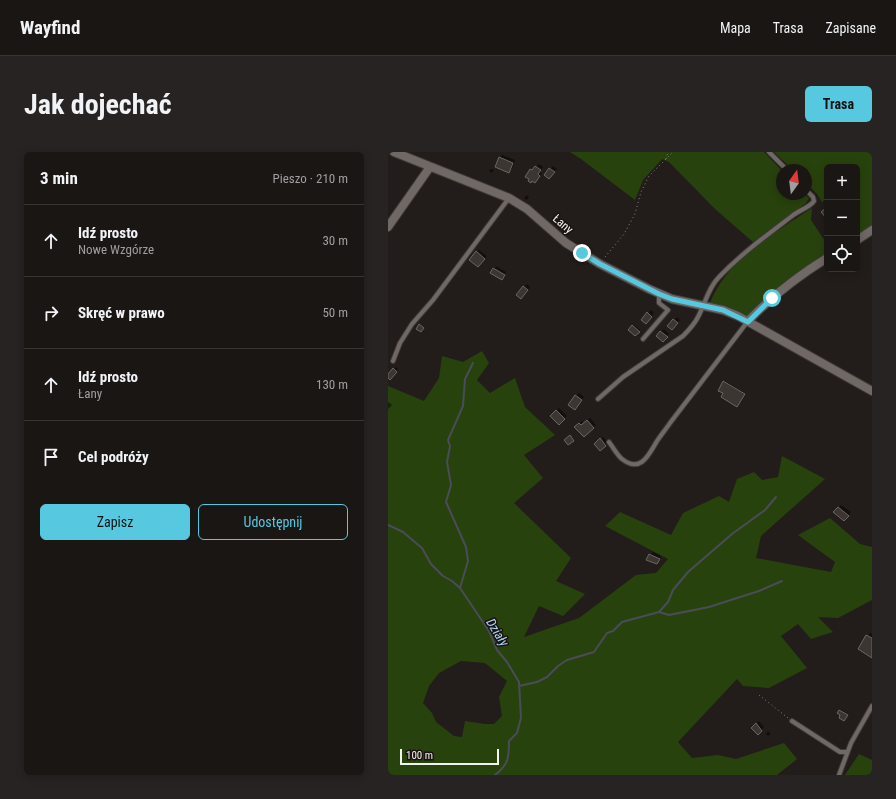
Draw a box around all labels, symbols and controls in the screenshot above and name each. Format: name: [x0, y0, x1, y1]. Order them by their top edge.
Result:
text: Wayfind: [20, 16, 80, 39]
text: Mapa: [720, 20, 751, 36]
text: Trasa: [773, 20, 803, 36]
text: Zapisane: [825, 20, 876, 36]
button: Trasa: [805, 86, 872, 122]
text: Jak dojechać: [24, 88, 172, 121]
north arrow: [776, 164, 812, 200]
map controls: [824, 164, 860, 272]
button: +: [824, 164, 860, 200]
text: 3 min: [40, 168, 78, 188]
text: Pieszo · 210 m: [273, 171, 348, 186]
button: −: [824, 200, 860, 236]
street label: Łany: [550, 211, 576, 237]
text: Idź prosto: [78, 224, 138, 242]
icon: ahead: [40, 230, 62, 252]
text: 30 m: [322, 233, 348, 248]
button: locate: [824, 236, 860, 272]
text: Nowe Wzgórze: [78, 242, 154, 257]
route end: [573, 244, 591, 262]
route start: [763, 289, 781, 307]
icon: right: [40, 302, 62, 324]
text: Skręć w prawo: [78, 304, 165, 322]
text: 50 m: [322, 305, 348, 320]
text: Idź prosto: [78, 368, 138, 386]
icon: ahead: [40, 374, 62, 396]
text: 130 m: [316, 377, 348, 392]
text: Łany: [78, 386, 102, 401]
icon: arrive: [40, 446, 62, 468]
text: Cel podróży: [78, 448, 149, 466]
button: Zapisz: [40, 504, 190, 540]
button: Udostępnij: [198, 504, 348, 540]
water label: Działy: [483, 616, 512, 650]
scale bar: [400, 747, 499, 766]
text: 100 m: [406, 749, 433, 762]

